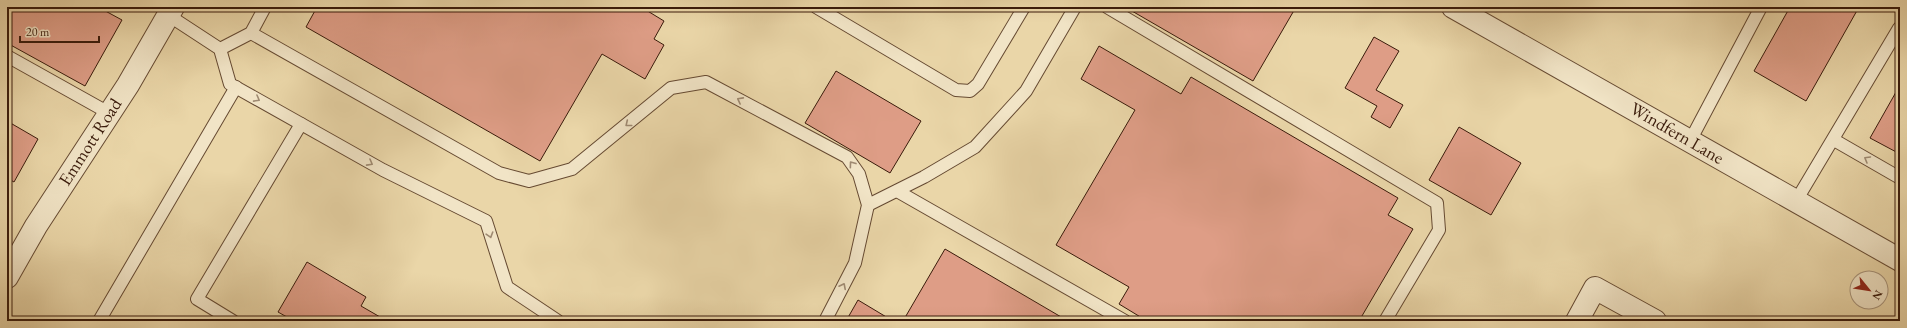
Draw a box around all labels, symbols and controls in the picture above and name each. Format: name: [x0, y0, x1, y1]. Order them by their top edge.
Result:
scale bar: [20, 18, 99, 44]
text: 20 m: [26, 24, 50, 40]
street label: Emmott Road: [53, 93, 127, 190]
one-way arrow: [253, 95, 260, 102]
street label: Windfern Lane: [1626, 96, 1728, 169]
one-way arrow: [737, 97, 744, 105]
one-way arrow: [625, 119, 632, 126]
one-way arrow: [1864, 156, 1871, 163]
one-way arrow: [366, 158, 373, 165]
one-way arrow: [850, 162, 857, 169]
one-way arrow: [485, 231, 494, 238]
north arrow: [1849, 270, 1889, 310]
one-way arrow: [838, 283, 846, 291]
text: N: [1869, 288, 1886, 302]

